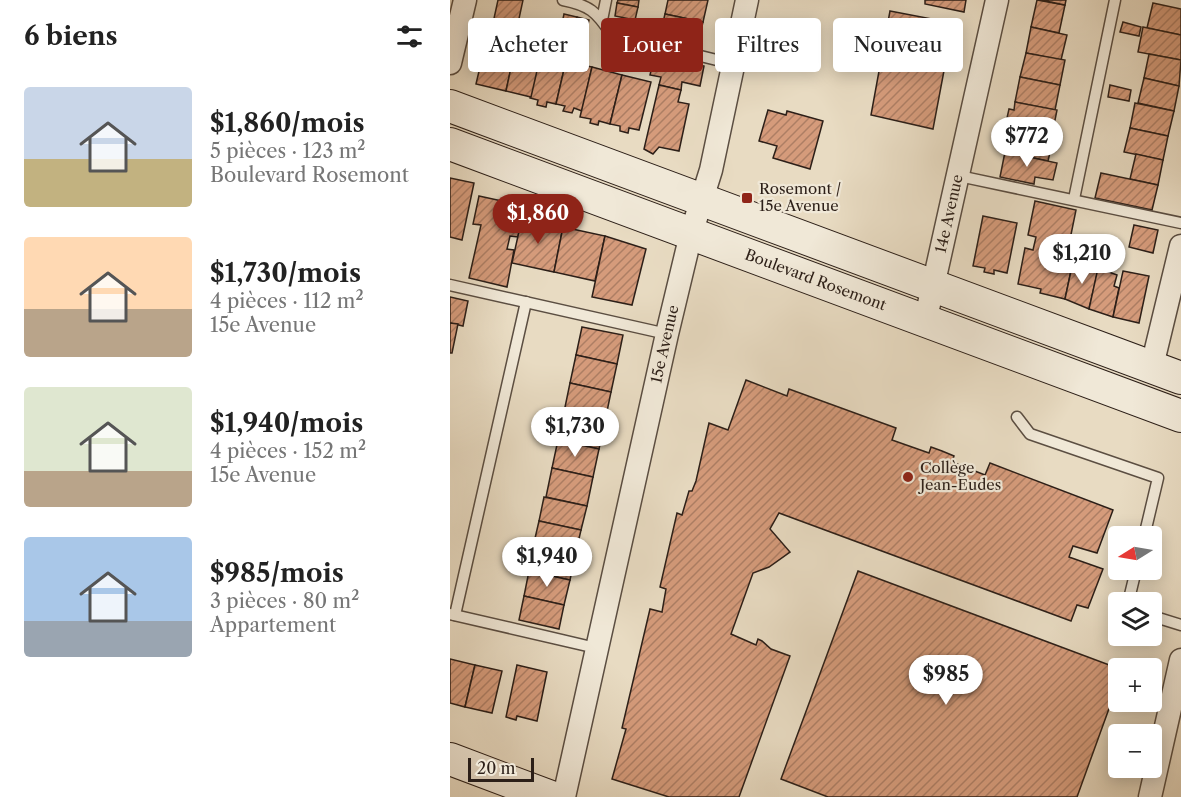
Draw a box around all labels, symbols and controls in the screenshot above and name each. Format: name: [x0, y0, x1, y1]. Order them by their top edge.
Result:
chip: Acheter: [468, 18, 589, 72]
chip: Louer: [601, 18, 703, 72]
chip: Filtres: [715, 18, 821, 72]
chip: Nouveau: [833, 18, 963, 72]
text: 6 biens: [24, 20, 118, 52]
icon: filters: [393, 20, 426, 53]
text: $1,860/mois: [210, 107, 365, 139]
icon: home: [72, 111, 144, 183]
pin: $772: [991, 117, 1063, 168]
text: $772: [1005, 124, 1049, 148]
text: 5 pièces · 123 m²: [210, 139, 366, 163]
text: Boulevard Rosemont: [210, 163, 409, 187]
street label: 14e Avenue: [931, 172, 967, 255]
place label: Rosemont / 15e Avenue: [759, 179, 841, 215]
marker: Rosemont / 15e Avenue: [740, 191, 754, 205]
pin: $1,860: [489, 194, 587, 245]
text: $1,860: [507, 201, 569, 225]
pin: $1,210: [1033, 234, 1131, 285]
text: $1,210: [1052, 241, 1112, 265]
street label: Boulevard Rosemont: [742, 245, 890, 315]
text: $1,730/mois: [210, 257, 361, 289]
icon: home: [72, 261, 144, 333]
text: 4 pièces · 112 m²: [210, 289, 364, 313]
street label: 15e Avenue: [646, 303, 683, 385]
text: 15e Avenue: [210, 313, 316, 337]
text: $1,940/mois: [210, 407, 363, 439]
pin: $1,730: [526, 407, 624, 458]
icon: home: [72, 411, 144, 483]
text: $1,730: [545, 414, 605, 438]
text: 4 pièces · 152 m²: [210, 439, 366, 463]
place label: Collège Jean-Eudes: [918, 458, 1001, 494]
text: 15e Avenue: [210, 463, 316, 487]
marker: Collège Jean-Eudes: [901, 470, 915, 484]
north arrow: [1108, 526, 1162, 580]
map controls: [1108, 526, 1162, 778]
pin: $1,940: [498, 537, 596, 588]
text: $1,940: [516, 544, 578, 568]
text: $985/mois: [210, 557, 344, 589]
icon: home: [72, 561, 144, 633]
text: 3 pièces · 80 m²: [210, 589, 359, 613]
button: layers: [1108, 592, 1162, 646]
text: Appartement: [210, 613, 336, 637]
pin: $985: [910, 655, 982, 706]
button: +: [1108, 658, 1162, 712]
text: $985: [923, 662, 969, 686]
button: −: [1108, 724, 1162, 778]
scale bar: [468, 755, 534, 782]
text: 20 m: [477, 758, 516, 778]

